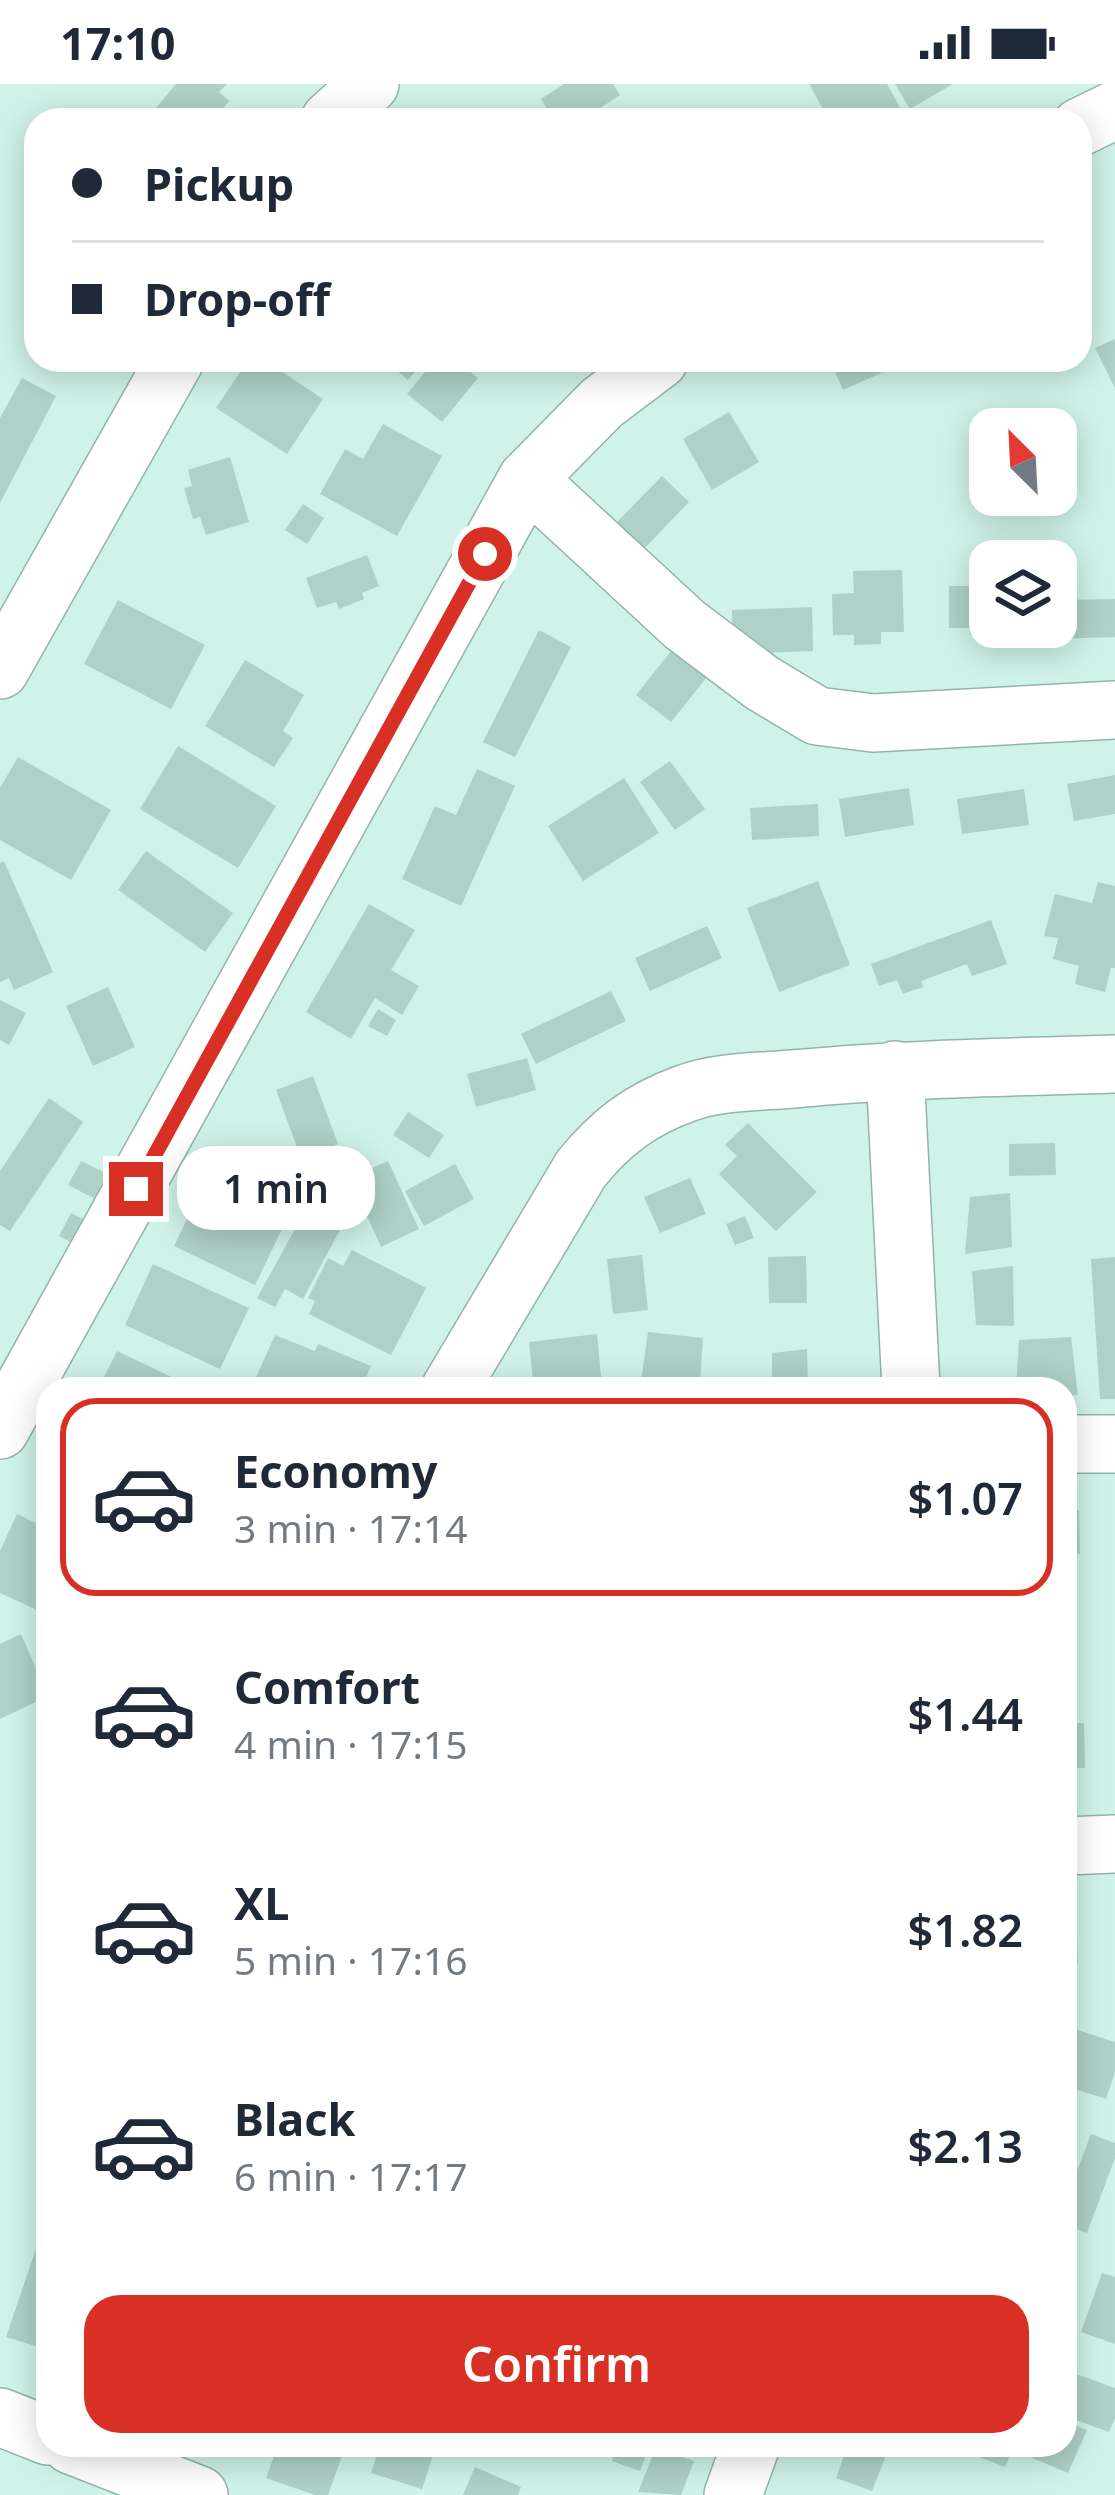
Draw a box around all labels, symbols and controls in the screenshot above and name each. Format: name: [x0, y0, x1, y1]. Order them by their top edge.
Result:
text: 17:10: [60, 12, 176, 73]
text: Pickup: [144, 153, 294, 214]
text: Drop-off: [144, 268, 330, 329]
north arrow: [969, 408, 1077, 516]
map controls: [969, 408, 1077, 648]
route start: [458, 527, 512, 581]
button: layers: [969, 540, 1077, 648]
callout: 1 min: [178, 1147, 376, 1231]
text: 1 min: [223, 1161, 329, 1214]
route end: [109, 1162, 163, 1216]
text: Economy: [234, 1440, 438, 1501]
icon: car: [90, 1443, 198, 1551]
text: $1.07: [908, 1467, 1023, 1528]
text: 3 min · 17:14: [234, 1501, 468, 1554]
text: Comfort: [234, 1656, 420, 1717]
icon: car: [90, 1659, 198, 1767]
text: $1.44: [908, 1683, 1023, 1744]
text: 4 min · 17:15: [234, 1717, 468, 1770]
text: XL: [234, 1872, 289, 1933]
icon: car: [90, 1875, 198, 1983]
text: $1.82: [908, 1899, 1023, 1960]
text: 5 min · 17:16: [234, 1933, 468, 1986]
text: Black: [234, 2088, 355, 2149]
icon: car: [90, 2091, 198, 2199]
text: $2.13: [908, 2115, 1023, 2176]
text: 6 min · 17:17: [234, 2149, 468, 2202]
button: Confirm: [84, 2295, 1029, 2433]

